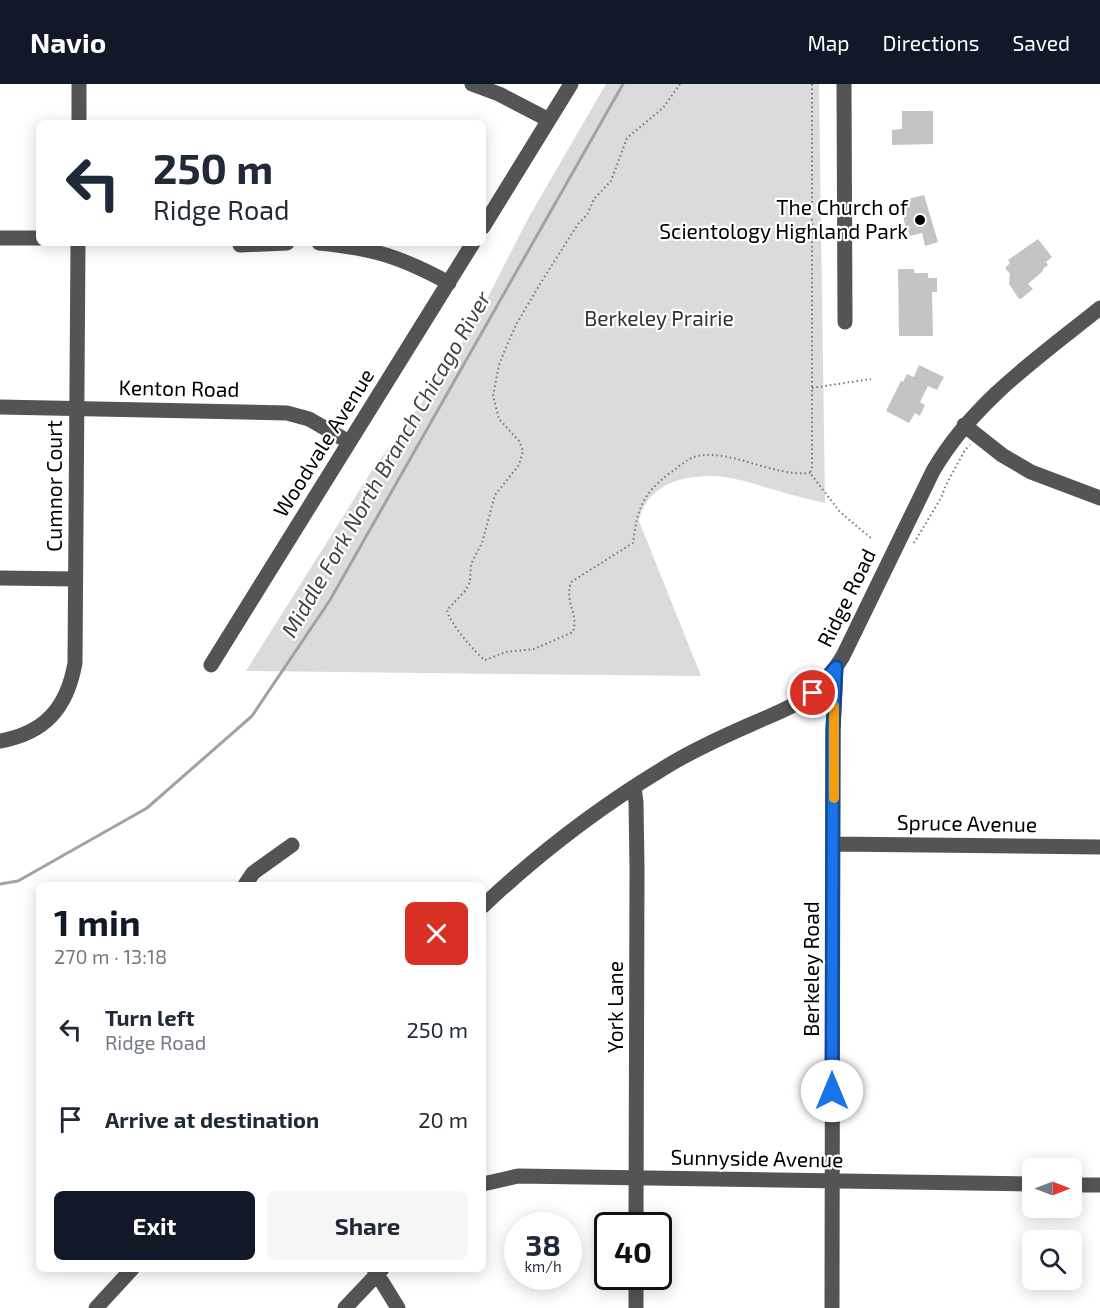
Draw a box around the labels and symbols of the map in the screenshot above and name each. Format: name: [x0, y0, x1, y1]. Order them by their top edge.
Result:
place label: The Church of Scientology Highland Park: [659, 194, 909, 243]
marker: The Church of Scientology Highland Park: [913, 213, 927, 227]
water label: Middle Fork North Branch Chicago River: [275, 285, 496, 641]
park label: Berkeley Prairie: [584, 305, 734, 330]
street label: Woodvale Avenue: [267, 363, 378, 521]
street label: Kenton Road: [118, 374, 240, 401]
street label: Cumnor Court: [41, 420, 66, 552]
street label: Ridge Road: [811, 544, 880, 651]
pin: [787, 667, 838, 718]
street label: Spruce Avenue: [897, 809, 1037, 836]
street label: Berkeley Road: [798, 901, 823, 1037]
street label: York Lane: [602, 961, 627, 1053]
position arrow: [800, 1059, 864, 1123]
street label: Sunnyside Avenue: [670, 1143, 844, 1172]
north arrow: [1022, 1158, 1082, 1218]
speed limit sign: 40: [594, 1212, 672, 1290]

